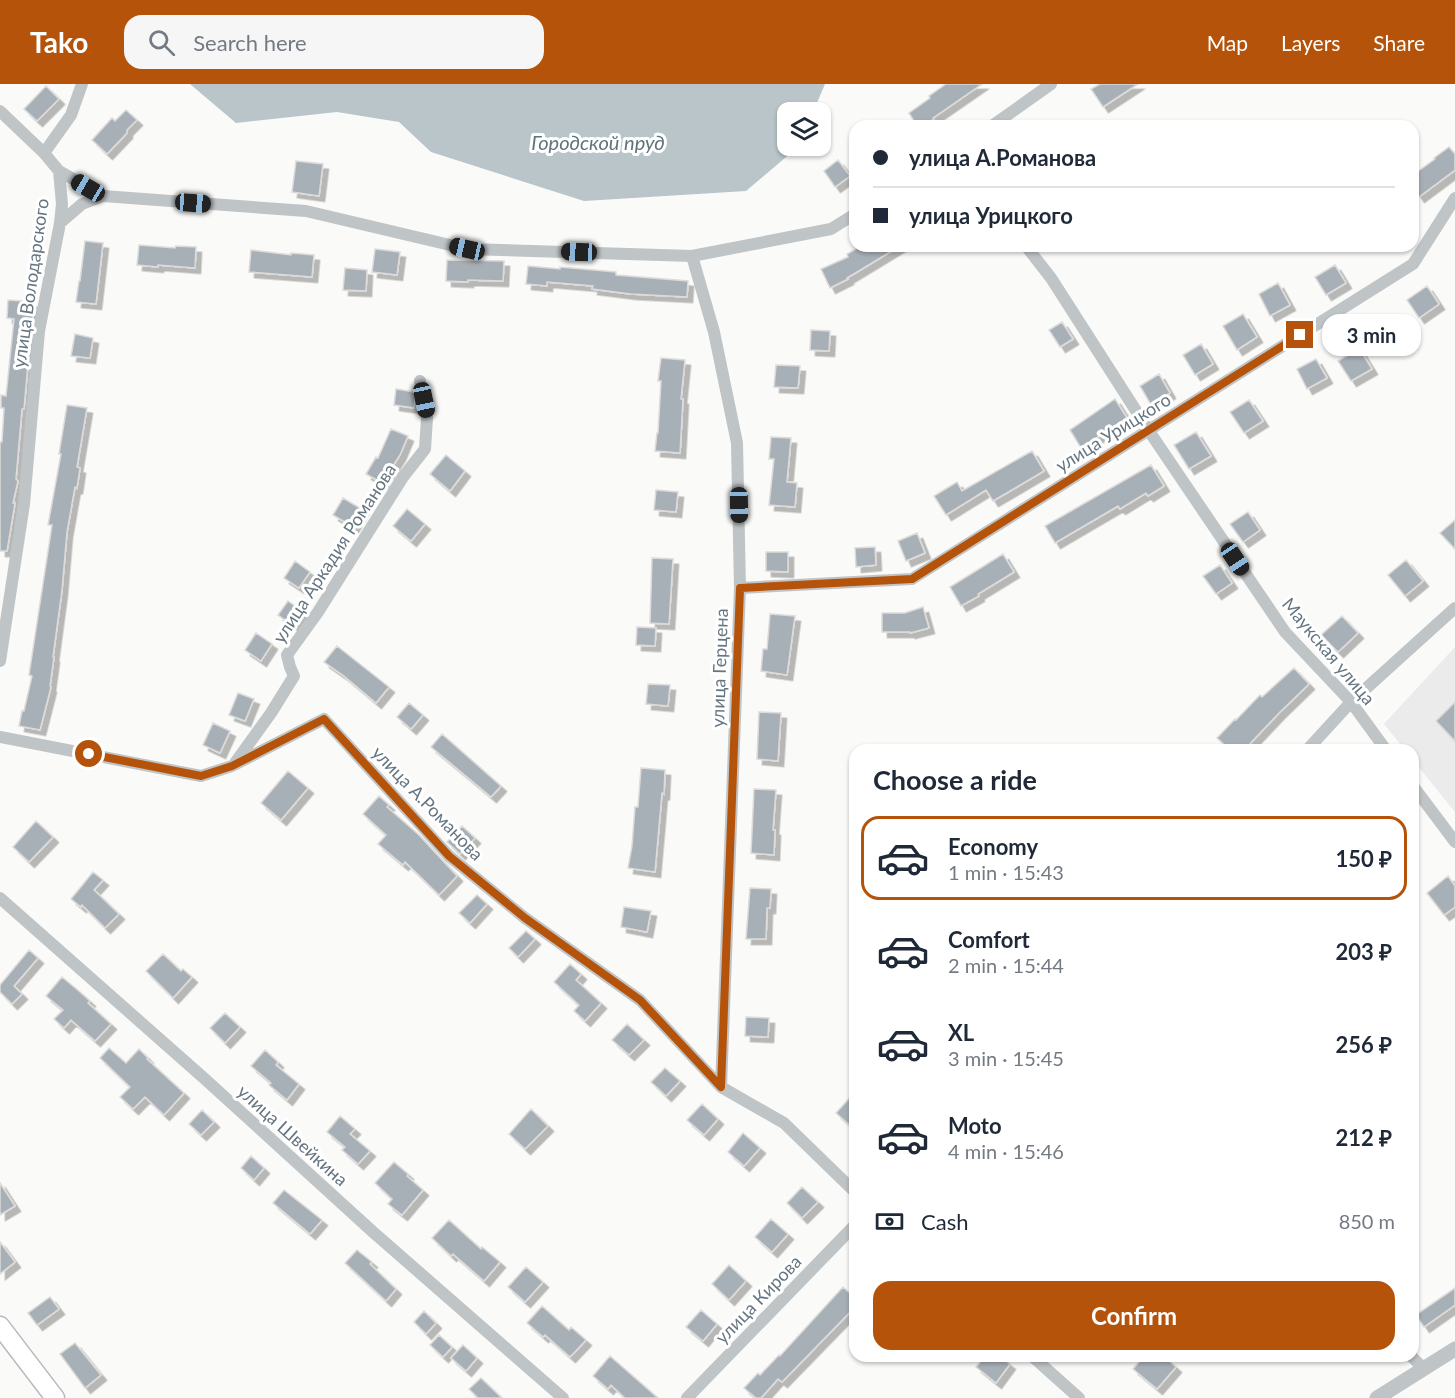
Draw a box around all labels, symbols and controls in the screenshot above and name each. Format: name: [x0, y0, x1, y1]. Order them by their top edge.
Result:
search box: [124, 15, 544, 69]
text: Tako: [30, 25, 88, 59]
icon: search: [145, 26, 178, 59]
text: Search here: [193, 29, 307, 56]
text: Map: [1207, 30, 1248, 55]
text: Layers: [1281, 30, 1340, 55]
text: Share: [1373, 30, 1425, 55]
map controls: [777, 102, 831, 156]
button: layers: [777, 102, 831, 156]
water label: Городской пруд: [531, 130, 665, 154]
text: улица А.Романова: [909, 144, 1096, 171]
car: [68, 171, 108, 205]
car: [174, 193, 212, 213]
street label: улица Володарского: [7, 197, 53, 369]
text: улица Урицкого: [909, 202, 1073, 229]
car: [447, 236, 487, 262]
car: [561, 242, 597, 262]
callout: 3 min: [1321, 314, 1420, 356]
route end: [1286, 321, 1313, 348]
text: 3 min: [1347, 323, 1396, 347]
car: [411, 381, 437, 419]
street label: улица Урицкого: [1051, 388, 1175, 476]
street label: улица Аркадия Романова: [268, 459, 400, 647]
car: [730, 487, 748, 523]
car: [1217, 539, 1253, 579]
street label: Маукская улица: [1278, 593, 1380, 709]
street label: улица Герцена: [706, 608, 732, 728]
route start: [75, 740, 102, 767]
street label: улица А.Романова: [368, 741, 488, 865]
text: Choose a ride: [873, 763, 1037, 796]
icon: car: [876, 831, 930, 885]
text: Economy: [948, 833, 1038, 860]
text: 150 ₽: [1336, 845, 1392, 872]
text: 1 min · 15:43: [948, 860, 1064, 884]
icon: car: [876, 924, 930, 978]
text: Comfort: [948, 926, 1030, 953]
text: 203 ₽: [1336, 938, 1392, 965]
text: 2 min · 15:44: [948, 953, 1064, 977]
icon: car: [876, 1017, 930, 1071]
text: XL: [948, 1019, 974, 1046]
text: 256 ₽: [1336, 1031, 1392, 1058]
text: 3 min · 15:45: [948, 1046, 1064, 1070]
street label: улица Швейкина: [233, 1080, 353, 1190]
icon: car: [876, 1110, 930, 1164]
text: Moto: [948, 1112, 1002, 1139]
text: 212 ₽: [1336, 1124, 1392, 1151]
text: 4 min · 15:46: [948, 1139, 1064, 1163]
icon: cash: [873, 1205, 906, 1238]
text: Cash: [921, 1208, 968, 1235]
text: 850 m: [1339, 1209, 1395, 1233]
street label: улица Кирова: [710, 1250, 806, 1348]
button: Confirm: [873, 1281, 1395, 1350]

